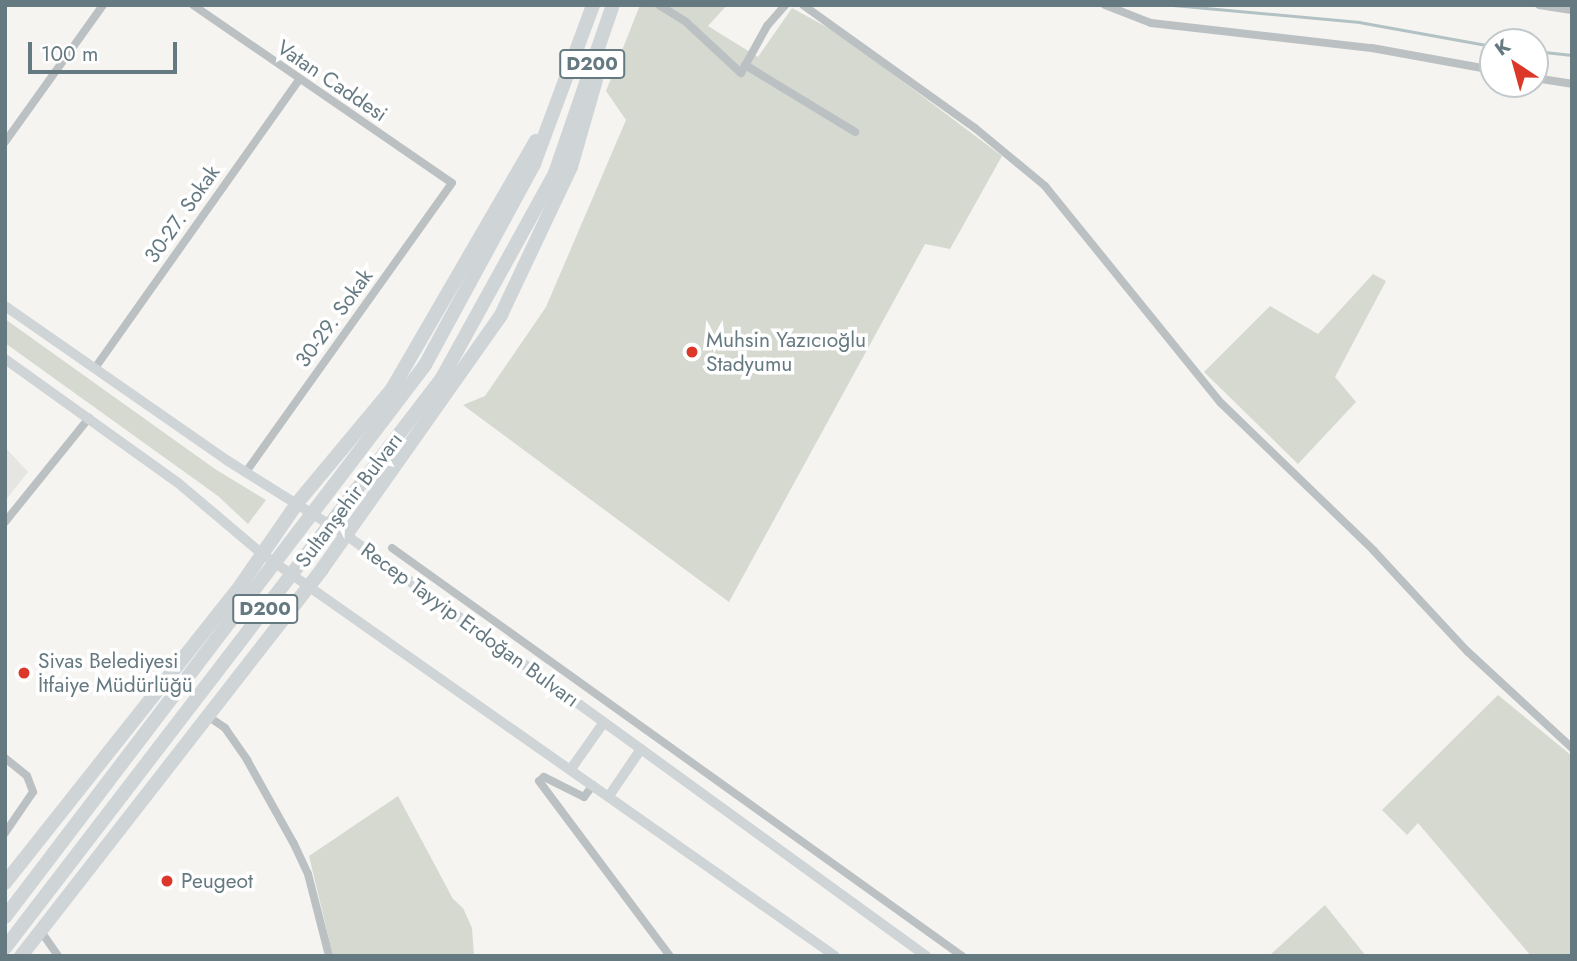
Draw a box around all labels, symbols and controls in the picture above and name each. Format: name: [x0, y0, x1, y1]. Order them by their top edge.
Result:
scale bar: [32, 28, 180, 72]
north arrow: [1479, 28, 1549, 98]
text: K: [1489, 32, 1516, 62]
street label: Vatan Caddesi: [272, 35, 392, 127]
text: 100 m: [41, 39, 98, 69]
road number: D200: [559, 48, 625, 80]
street label: 30-27. Sokak: [139, 160, 225, 268]
street label: 30-29. Sokak: [290, 264, 378, 372]
place label: Muhsin Yazıcıoğlu Stadyumu: [706, 327, 866, 377]
marker: Muhsin Yazıcıoğlu Stadyumu: [684, 344, 700, 360]
street label: Sultanşehir Bulvarı: [290, 428, 408, 572]
street label: Recep Tayyip Erdoğan Bulvarı: [356, 537, 584, 713]
road number: D200: [232, 594, 298, 624]
place label: Sivas Belediyesi İtfaiye Müdürlüğü: [38, 648, 193, 698]
marker: Sivas Belediyesi İtfaiye Müdürlüğü: [16, 665, 32, 681]
place label: Peugeot: [181, 868, 253, 894]
marker: Peugeot: [159, 873, 175, 889]

